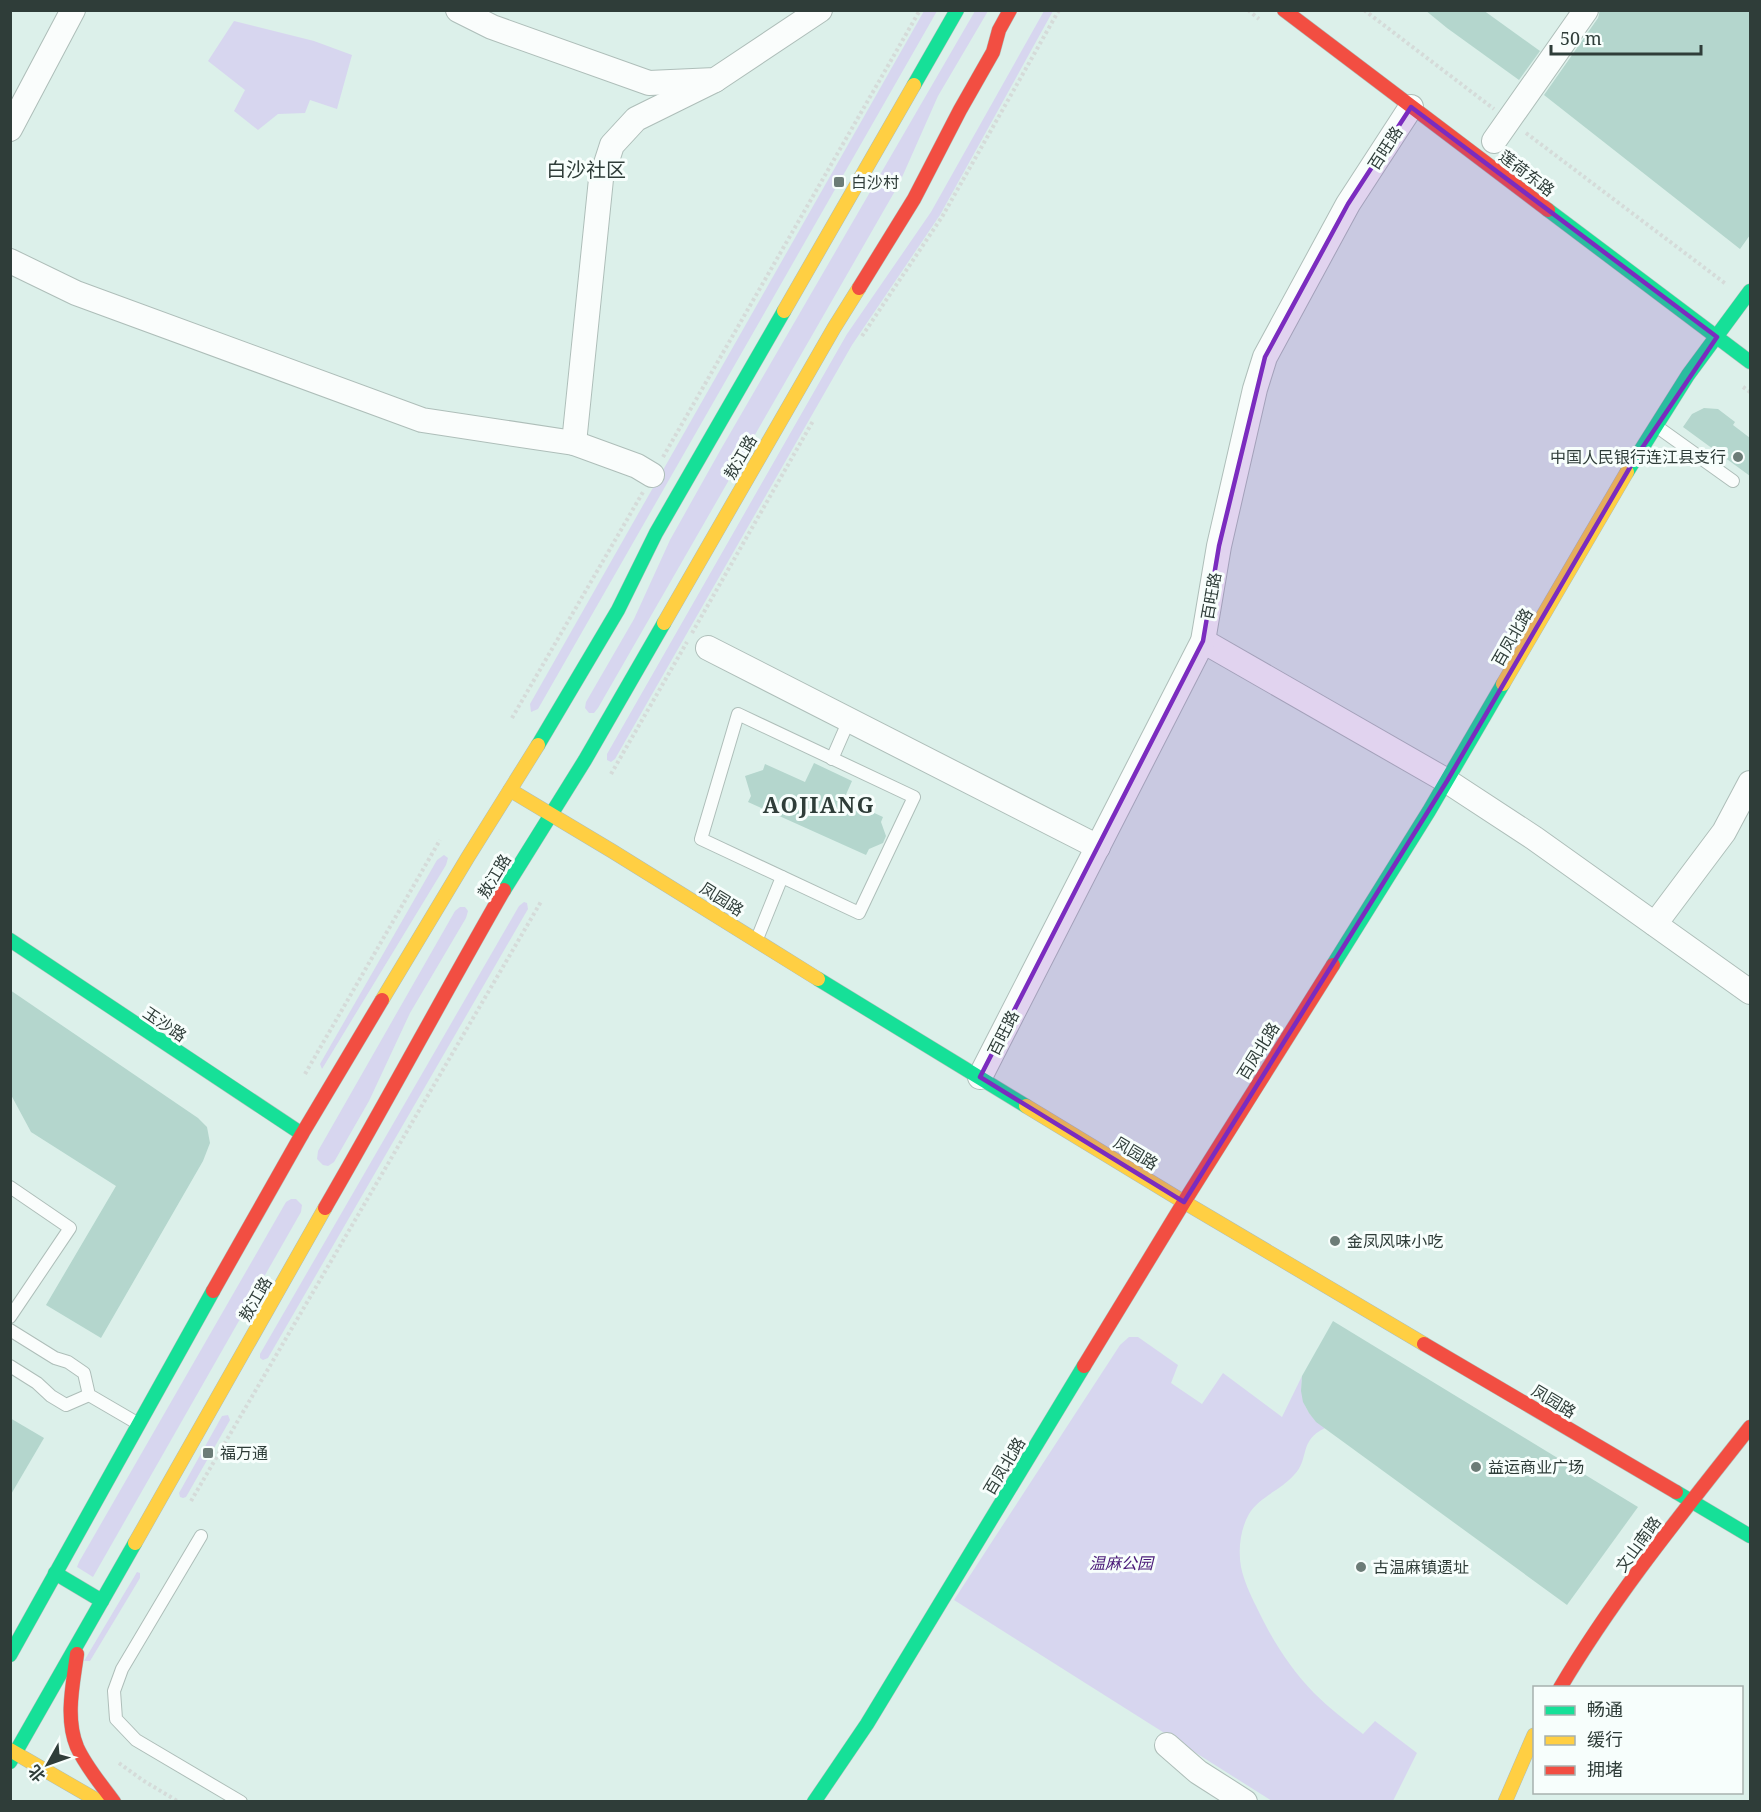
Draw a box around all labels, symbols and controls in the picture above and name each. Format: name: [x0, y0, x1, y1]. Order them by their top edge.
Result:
scale bar: [1551, 18, 1701, 56]
text: 50 m: [1560, 26, 1602, 50]
street label: 百旺路: [1363, 122, 1407, 174]
street label: 莲荷东路: [1495, 145, 1559, 201]
district label: 白沙社区: [546, 156, 626, 183]
place label: 白沙村: [851, 171, 899, 193]
marker: 白沙村: [832, 175, 846, 189]
street label: 敖江路: [718, 431, 762, 483]
place label: 中国人民银行连江县支行: [1550, 446, 1726, 468]
marker: 中国人民银行连江县支行: [1731, 450, 1745, 464]
street label: 百旺路: [1196, 570, 1226, 622]
street label: 百凤北路: [1486, 604, 1538, 670]
district label: AOJIANG: [763, 789, 875, 819]
street label: 敖江路: [472, 850, 516, 902]
street label: 凤园路: [696, 877, 748, 921]
street label: 玉沙路: [139, 1001, 191, 1047]
street label: 百旺路: [982, 1007, 1024, 1059]
street label: 百凤北路: [1232, 1018, 1284, 1084]
street label: 凤园路: [1110, 1131, 1162, 1175]
place label: 金凤风味小吃: [1347, 1230, 1443, 1252]
marker: 金凤风味小吃: [1328, 1234, 1342, 1248]
street label: 敖江路: [233, 1273, 277, 1325]
street label: 凤园路: [1528, 1379, 1580, 1423]
street label: 百凤北路: [978, 1433, 1030, 1499]
place label: 福万通: [220, 1442, 268, 1464]
marker: 福万通: [201, 1446, 215, 1460]
place label: 益运商业广场: [1488, 1456, 1584, 1478]
marker: 益运商业广场: [1469, 1460, 1483, 1474]
street label: 文山南路: [1610, 1512, 1666, 1576]
park label: 温麻公园: [1089, 1552, 1155, 1574]
place label: 古温麻镇遗址: [1373, 1556, 1469, 1578]
marker: 古温麻镇遗址: [1354, 1560, 1368, 1574]
legend: [1533, 1686, 1743, 1794]
text: 畅通: [1587, 1697, 1623, 1721]
text: 缓行: [1587, 1727, 1623, 1751]
north arrow: [18, 1734, 78, 1794]
text: 拥堵: [1587, 1757, 1623, 1781]
text: 北: [23, 1760, 50, 1787]

